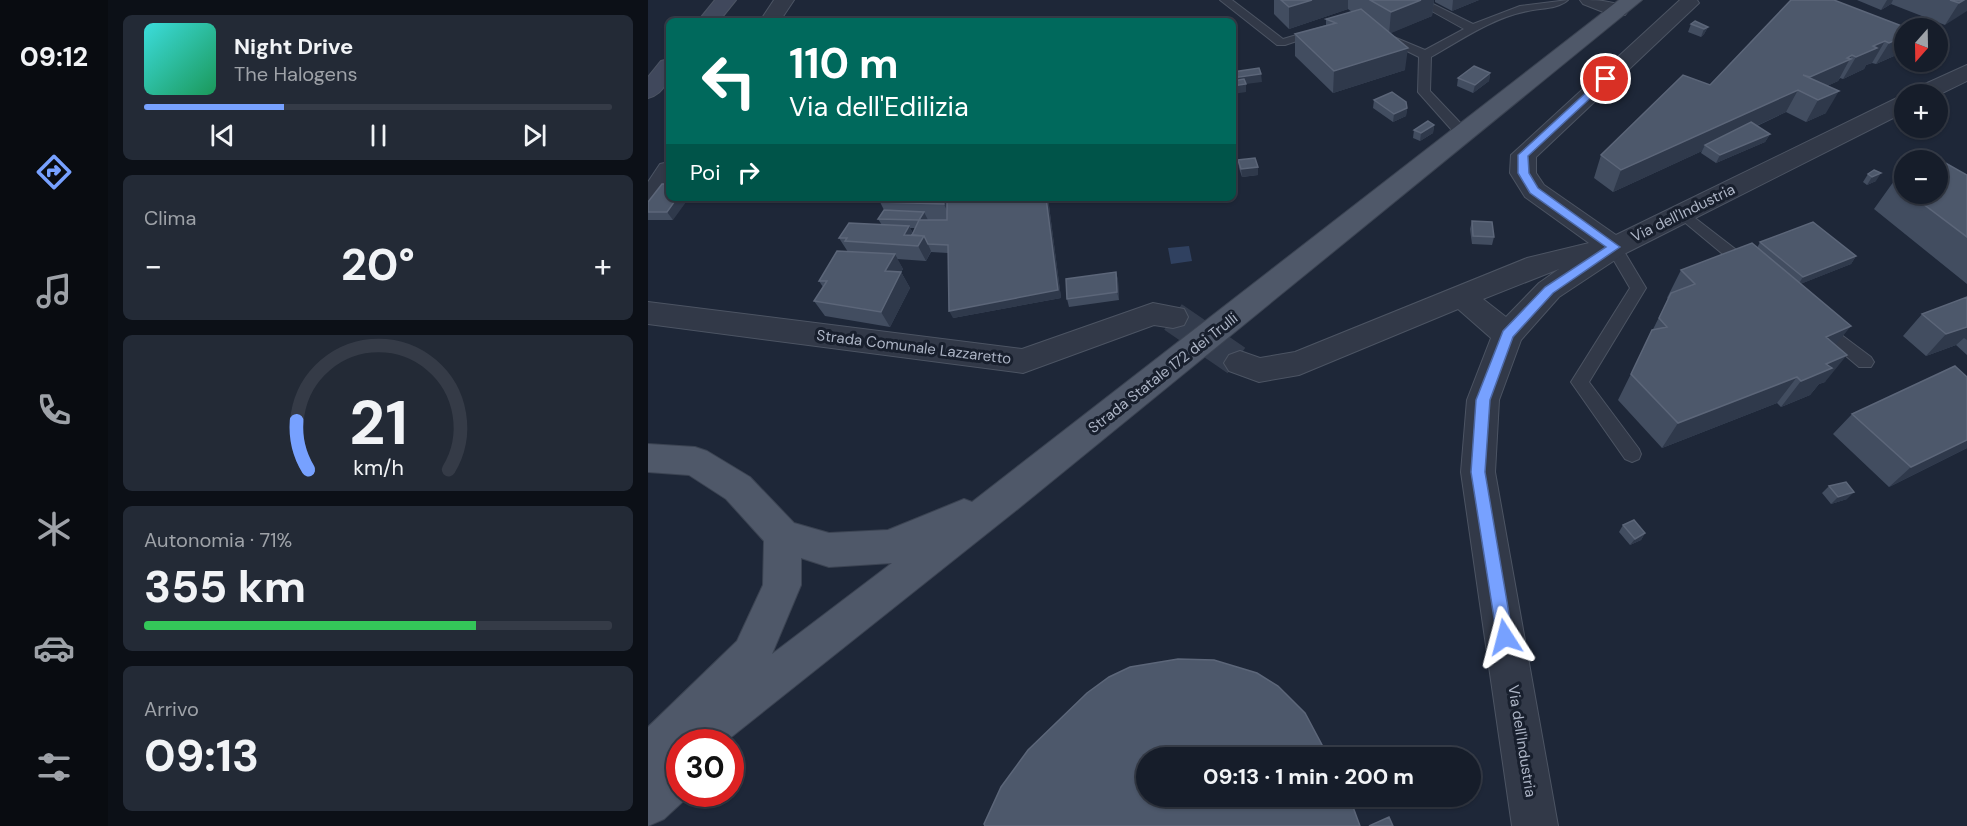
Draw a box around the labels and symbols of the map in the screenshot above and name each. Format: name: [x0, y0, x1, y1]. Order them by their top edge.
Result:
north arrow: [1894, 18, 1948, 72]
pin: [1580, 53, 1631, 104]
street label: Via dell'Industria: [1628, 179, 1738, 247]
street label: Strada Statale 172 dei Trulli: [1084, 308, 1242, 438]
street label: Strada Comunale Lazzaretto: [815, 325, 1013, 369]
position arrow: [1473, 605, 1537, 669]
street label: Via dell'Industria: [1503, 683, 1541, 799]
speed limit sign: 30: [666, 729, 744, 807]

